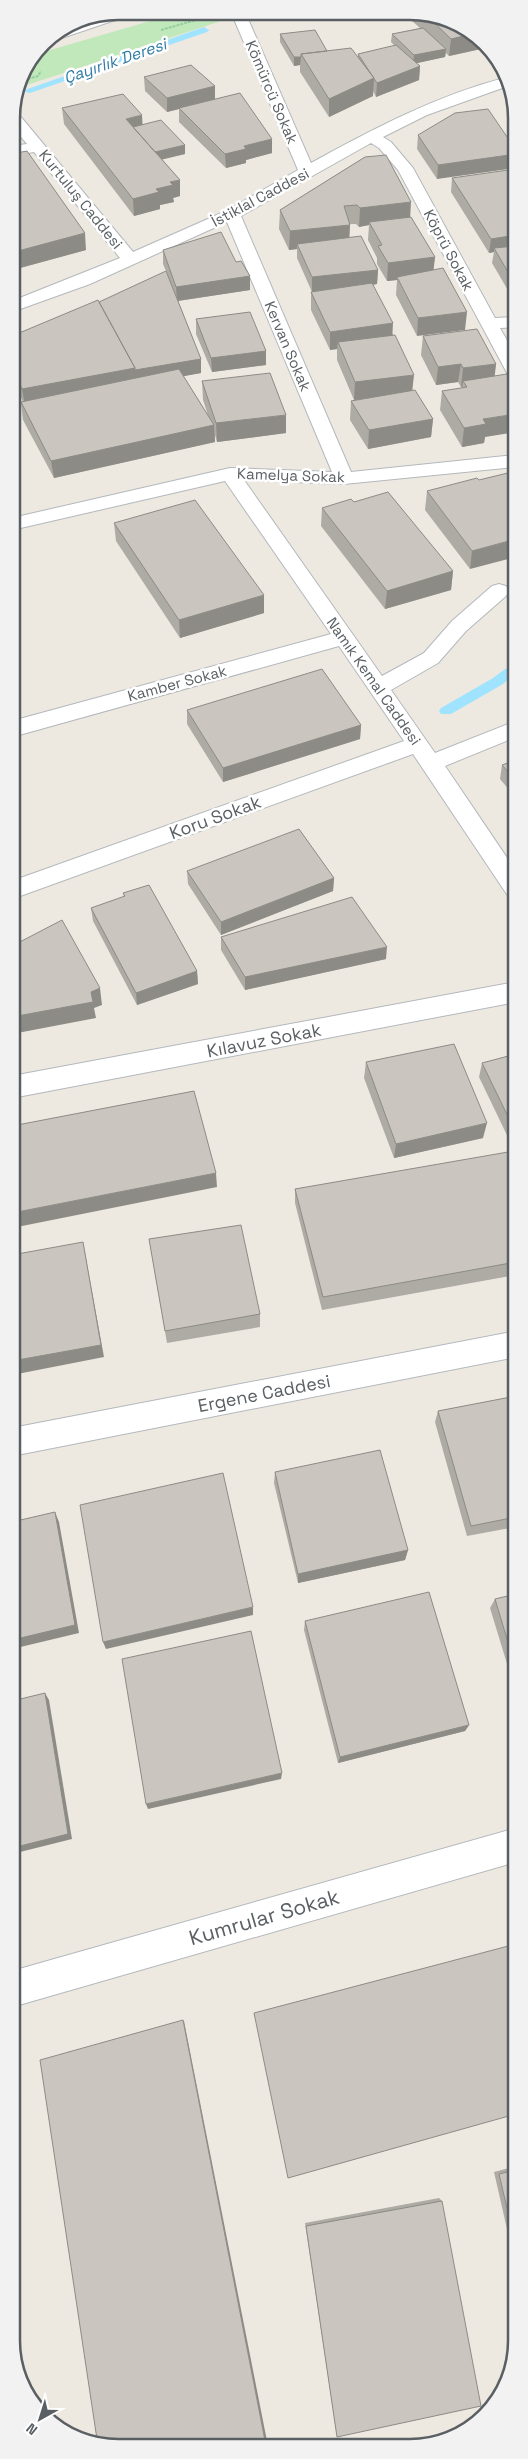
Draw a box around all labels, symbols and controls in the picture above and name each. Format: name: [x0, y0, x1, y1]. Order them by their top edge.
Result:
water label: Çayırlık Deresi: [61, 33, 171, 88]
street label: Kömürcü Sokak: [242, 37, 302, 147]
street label: Kurtuluş Caddesi: [35, 145, 127, 253]
street label: İstiklal Caddesi: [208, 163, 312, 231]
street label: Köprü Sokak: [420, 206, 478, 294]
street label: Kervan Sokak: [261, 298, 315, 394]
street label: Kamelya Sokak: [237, 464, 345, 486]
street label: Namık Kemal Caddesi: [323, 613, 425, 749]
street label: Kamber Sokak: [125, 661, 229, 705]
street label: Koru Sokak: [166, 790, 264, 844]
street label: Kılavuz Sokak: [205, 1018, 323, 1062]
street label: Ergene Caddesi: [196, 1369, 332, 1417]
street label: Kumrular Sokak: [186, 1883, 342, 1951]
north arrow: [15, 2394, 65, 2444]
text: N: [23, 2419, 41, 2439]

